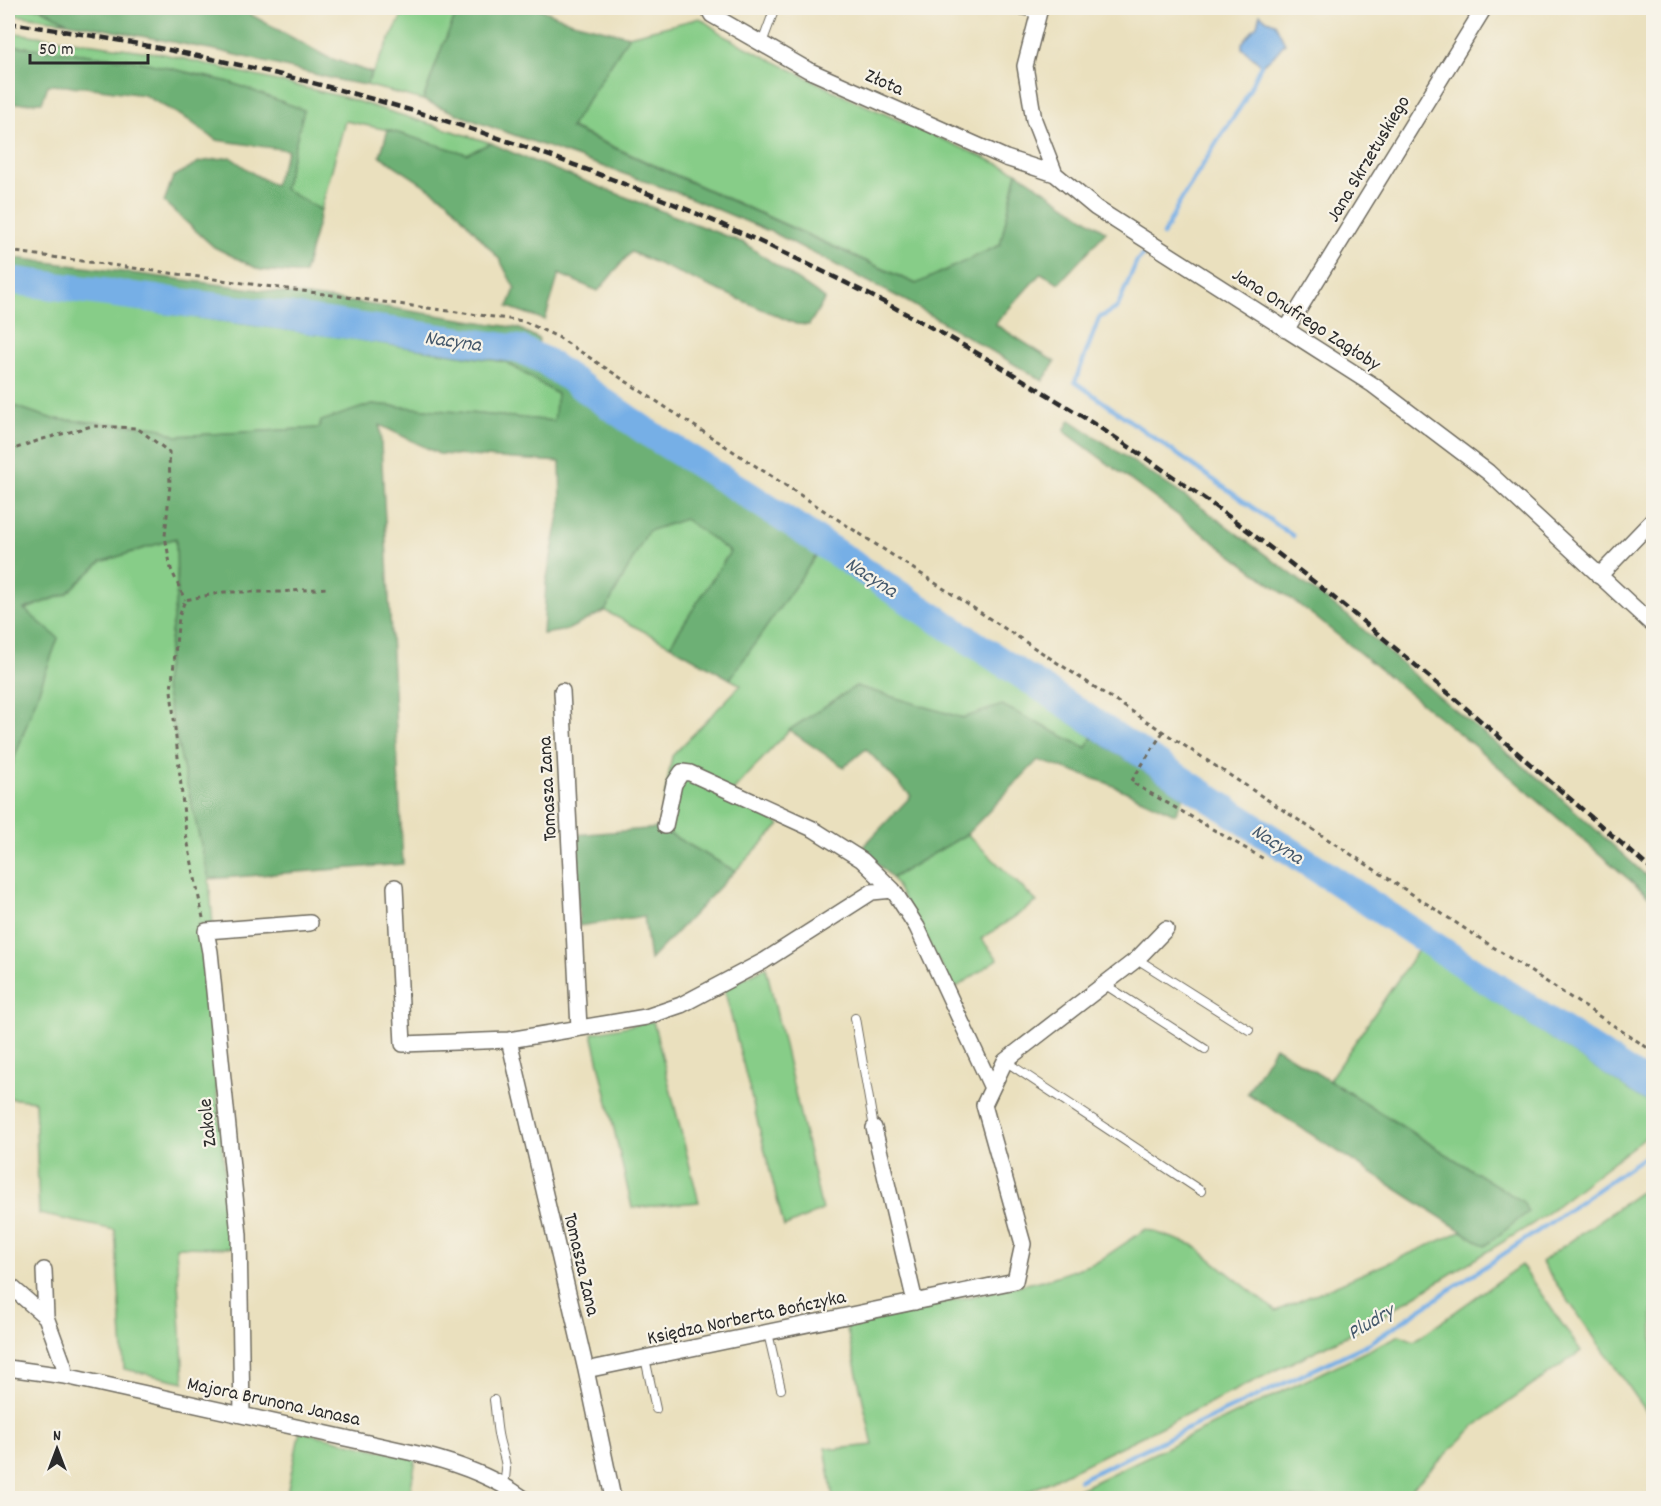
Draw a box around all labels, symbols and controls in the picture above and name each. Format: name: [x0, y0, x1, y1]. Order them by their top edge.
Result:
scale bar: [30, 27, 148, 65]
text: 50 m: [39, 38, 74, 63]
street label: Złota: [860, 63, 908, 105]
street label: Jana Skrzetuskiego: [1321, 91, 1419, 228]
street label: Jana Onufrego Zagłoby: [1225, 262, 1386, 380]
water label: Nacyna: [422, 324, 484, 362]
water label: Nacyna: [838, 550, 903, 607]
street label: Tomasza Zana: [532, 735, 566, 842]
water label: Nacyna: [1244, 817, 1309, 874]
street label: Zakole: [192, 1097, 225, 1148]
street label: Tomasza Zana: [555, 1210, 606, 1320]
street label: Księdza Norberta Bończyka: [645, 1284, 849, 1354]
water label: Pludry: [1343, 1297, 1403, 1349]
street label: Majora Brunona Janasa: [184, 1371, 363, 1435]
north arrow: [27, 1419, 87, 1479]
text: N: [53, 1425, 61, 1448]

